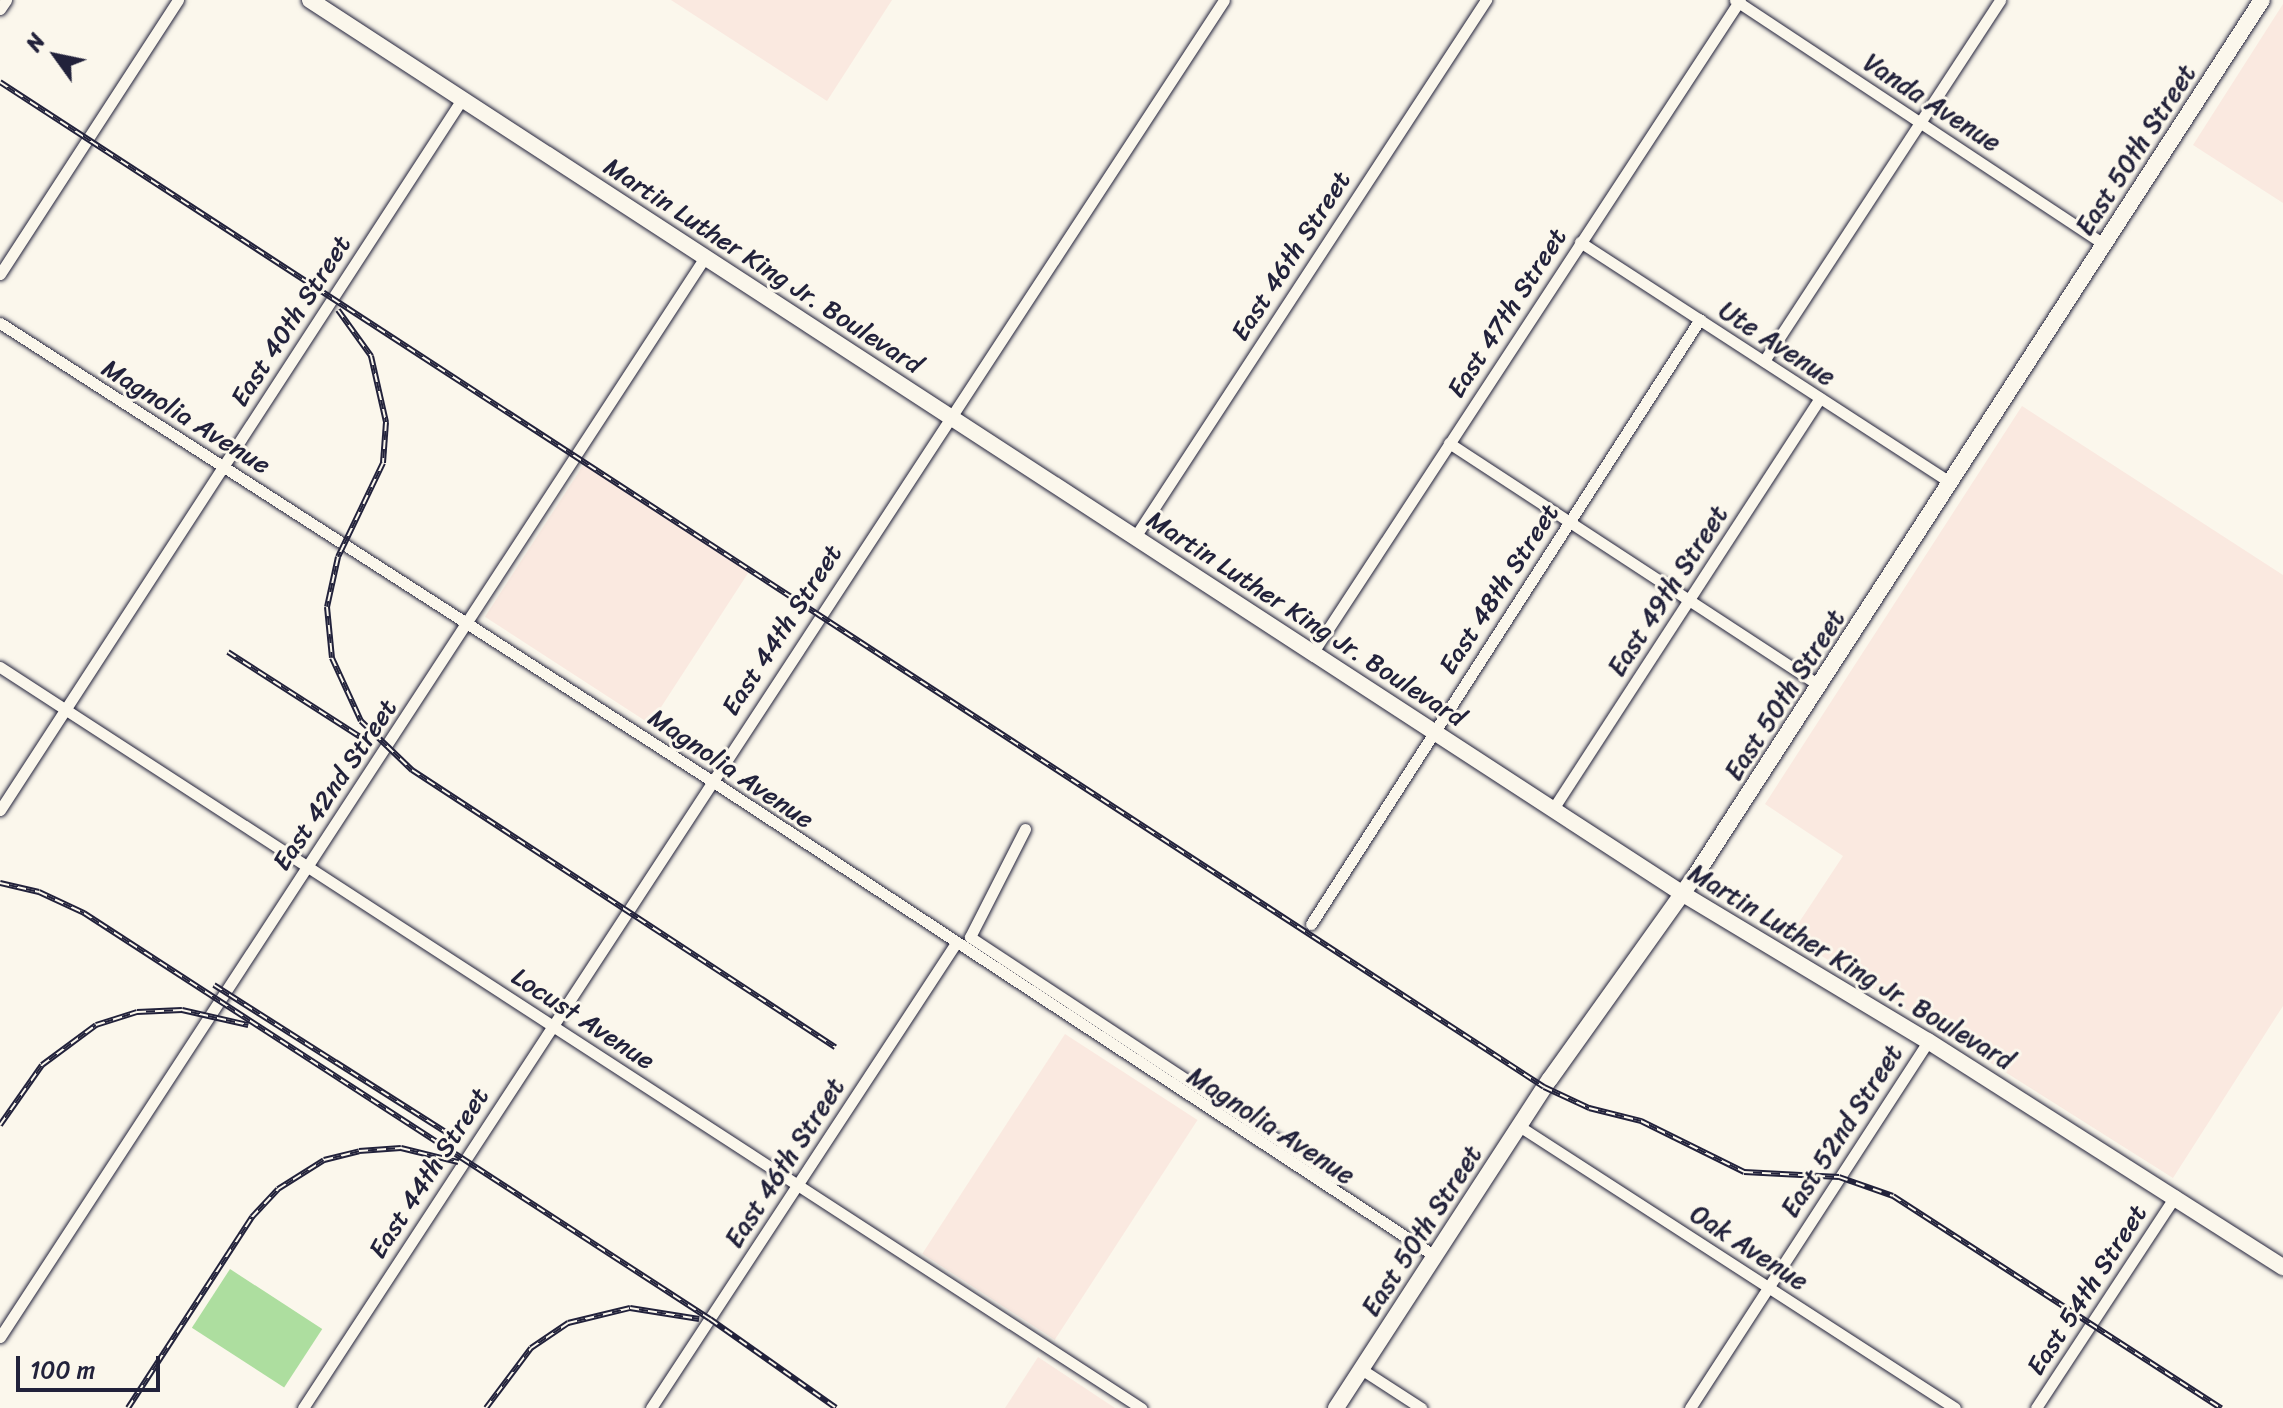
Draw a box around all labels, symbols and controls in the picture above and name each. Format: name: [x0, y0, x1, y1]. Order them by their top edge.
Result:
north arrow: [16, 16, 96, 96]
text: N: [15, 26, 56, 60]
street label: Vanda Avenue: [1858, 47, 2006, 159]
street label: East 50th Street: [2069, 59, 2203, 241]
street label: Martin Luther King Jr. Boulevard: [599, 152, 927, 380]
street label: East 46th Street: [1225, 165, 1357, 347]
street label: East 47th Street: [1441, 222, 1573, 404]
street label: East 40th Street: [224, 230, 358, 412]
street label: Ute Avenue: [1713, 295, 1841, 393]
street label: Magnolia Avenue: [96, 353, 276, 481]
street label: East 48th Street: [1432, 498, 1566, 680]
street label: East 49th Street: [1601, 500, 1735, 682]
street label: Martin Luther King Jr. Boulevard: [1142, 505, 1470, 733]
street label: East 44th Street: [715, 539, 849, 721]
street label: East 50th Street: [1718, 604, 1852, 786]
street label: East 42nd Street: [266, 694, 404, 876]
street label: Magnolia Avenue: [643, 702, 819, 836]
street label: Martin Luther King Jr. Boulevard: [1684, 858, 2018, 1076]
street label: Locust Avenue: [506, 961, 660, 1077]
street label: East 52nd Street: [1775, 1039, 1909, 1223]
street label: Magnolia Avenue: [1182, 1061, 1360, 1191]
street label: East 46th Street: [719, 1072, 851, 1254]
street label: East 44th Street: [362, 1082, 496, 1264]
street label: East 50th Street: [1355, 1140, 1489, 1322]
street label: Oak Avenue: [1685, 1199, 1813, 1297]
street label: East 54th Street: [2020, 1199, 2154, 1381]
scale bar: [20, 1340, 164, 1390]
text: 100 m: [30, 1349, 95, 1391]

